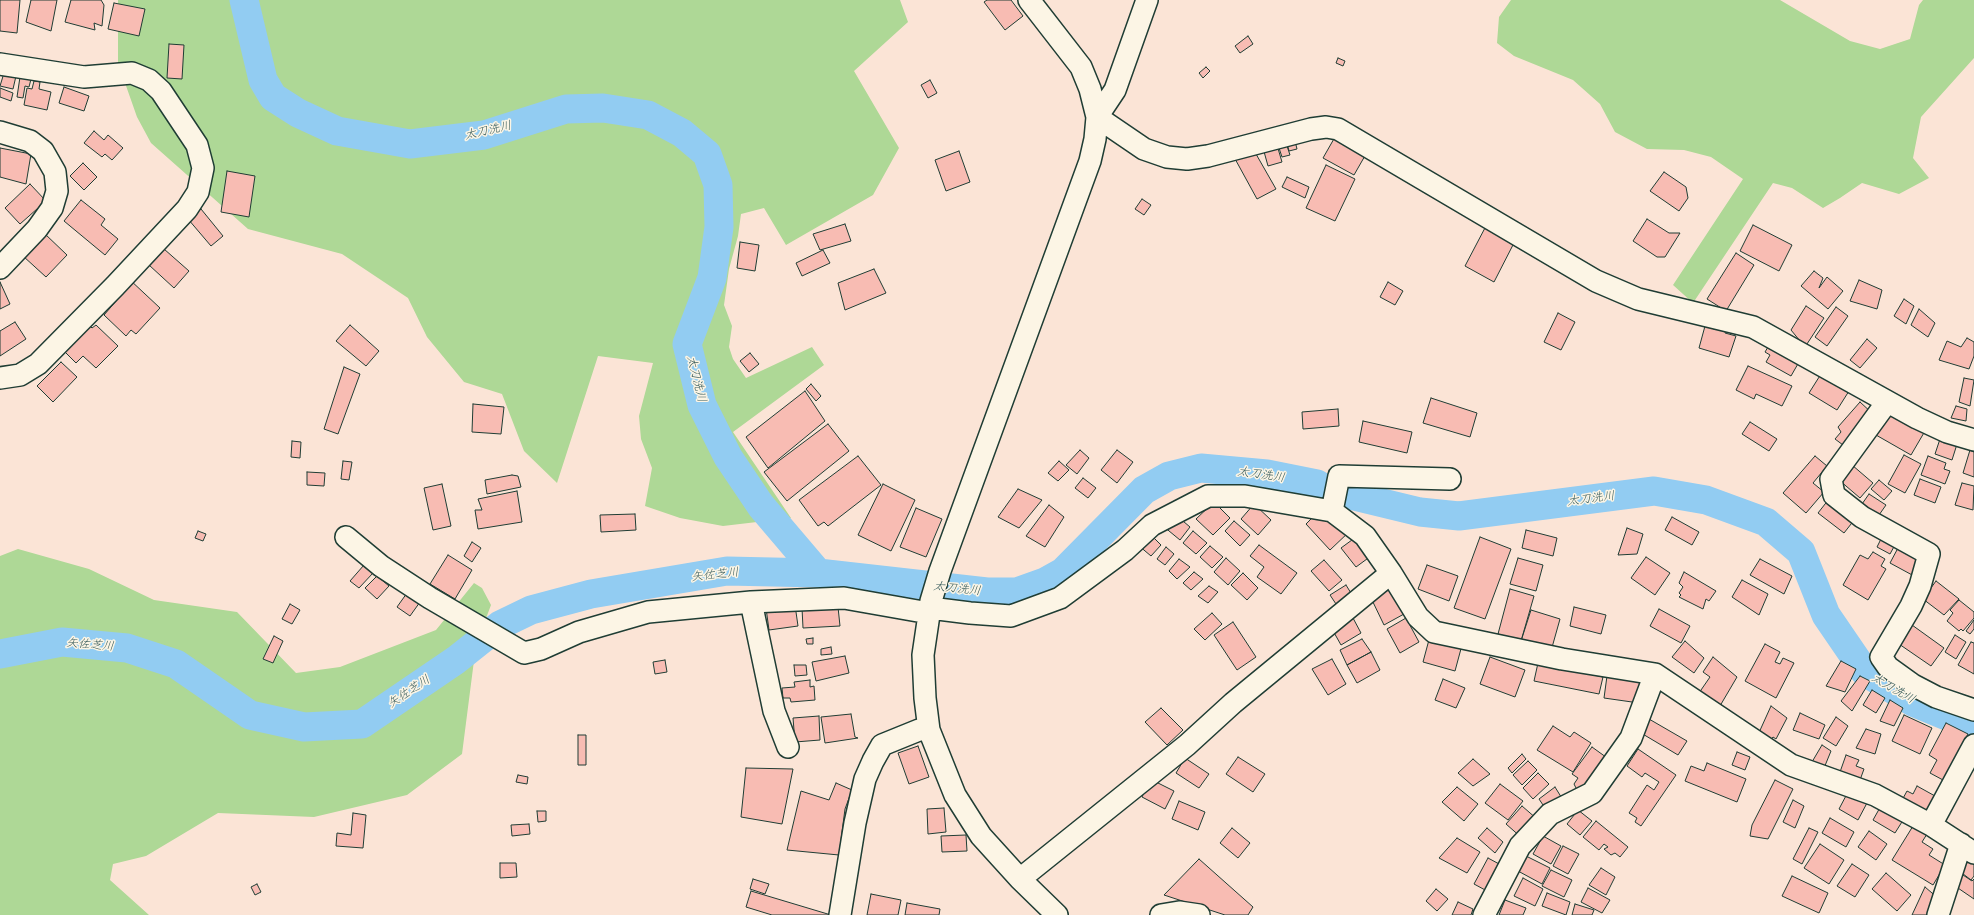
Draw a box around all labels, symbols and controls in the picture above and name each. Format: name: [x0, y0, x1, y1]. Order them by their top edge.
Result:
water label: 太刀洗川: [463, 119, 513, 143]
water label: 太刀洗川: [683, 354, 709, 404]
water label: 太刀洗川: [1236, 465, 1286, 485]
water label: 太刀洗川: [1566, 489, 1616, 509]
water label: 矢佐芝川: [690, 565, 740, 585]
water label: 太刀洗川: [932, 579, 982, 599]
water label: 矢佐芝川: [65, 636, 115, 654]
water label: 太刀洗川: [1869, 671, 1917, 707]
water label: 矢佐芝川: [385, 673, 433, 711]

